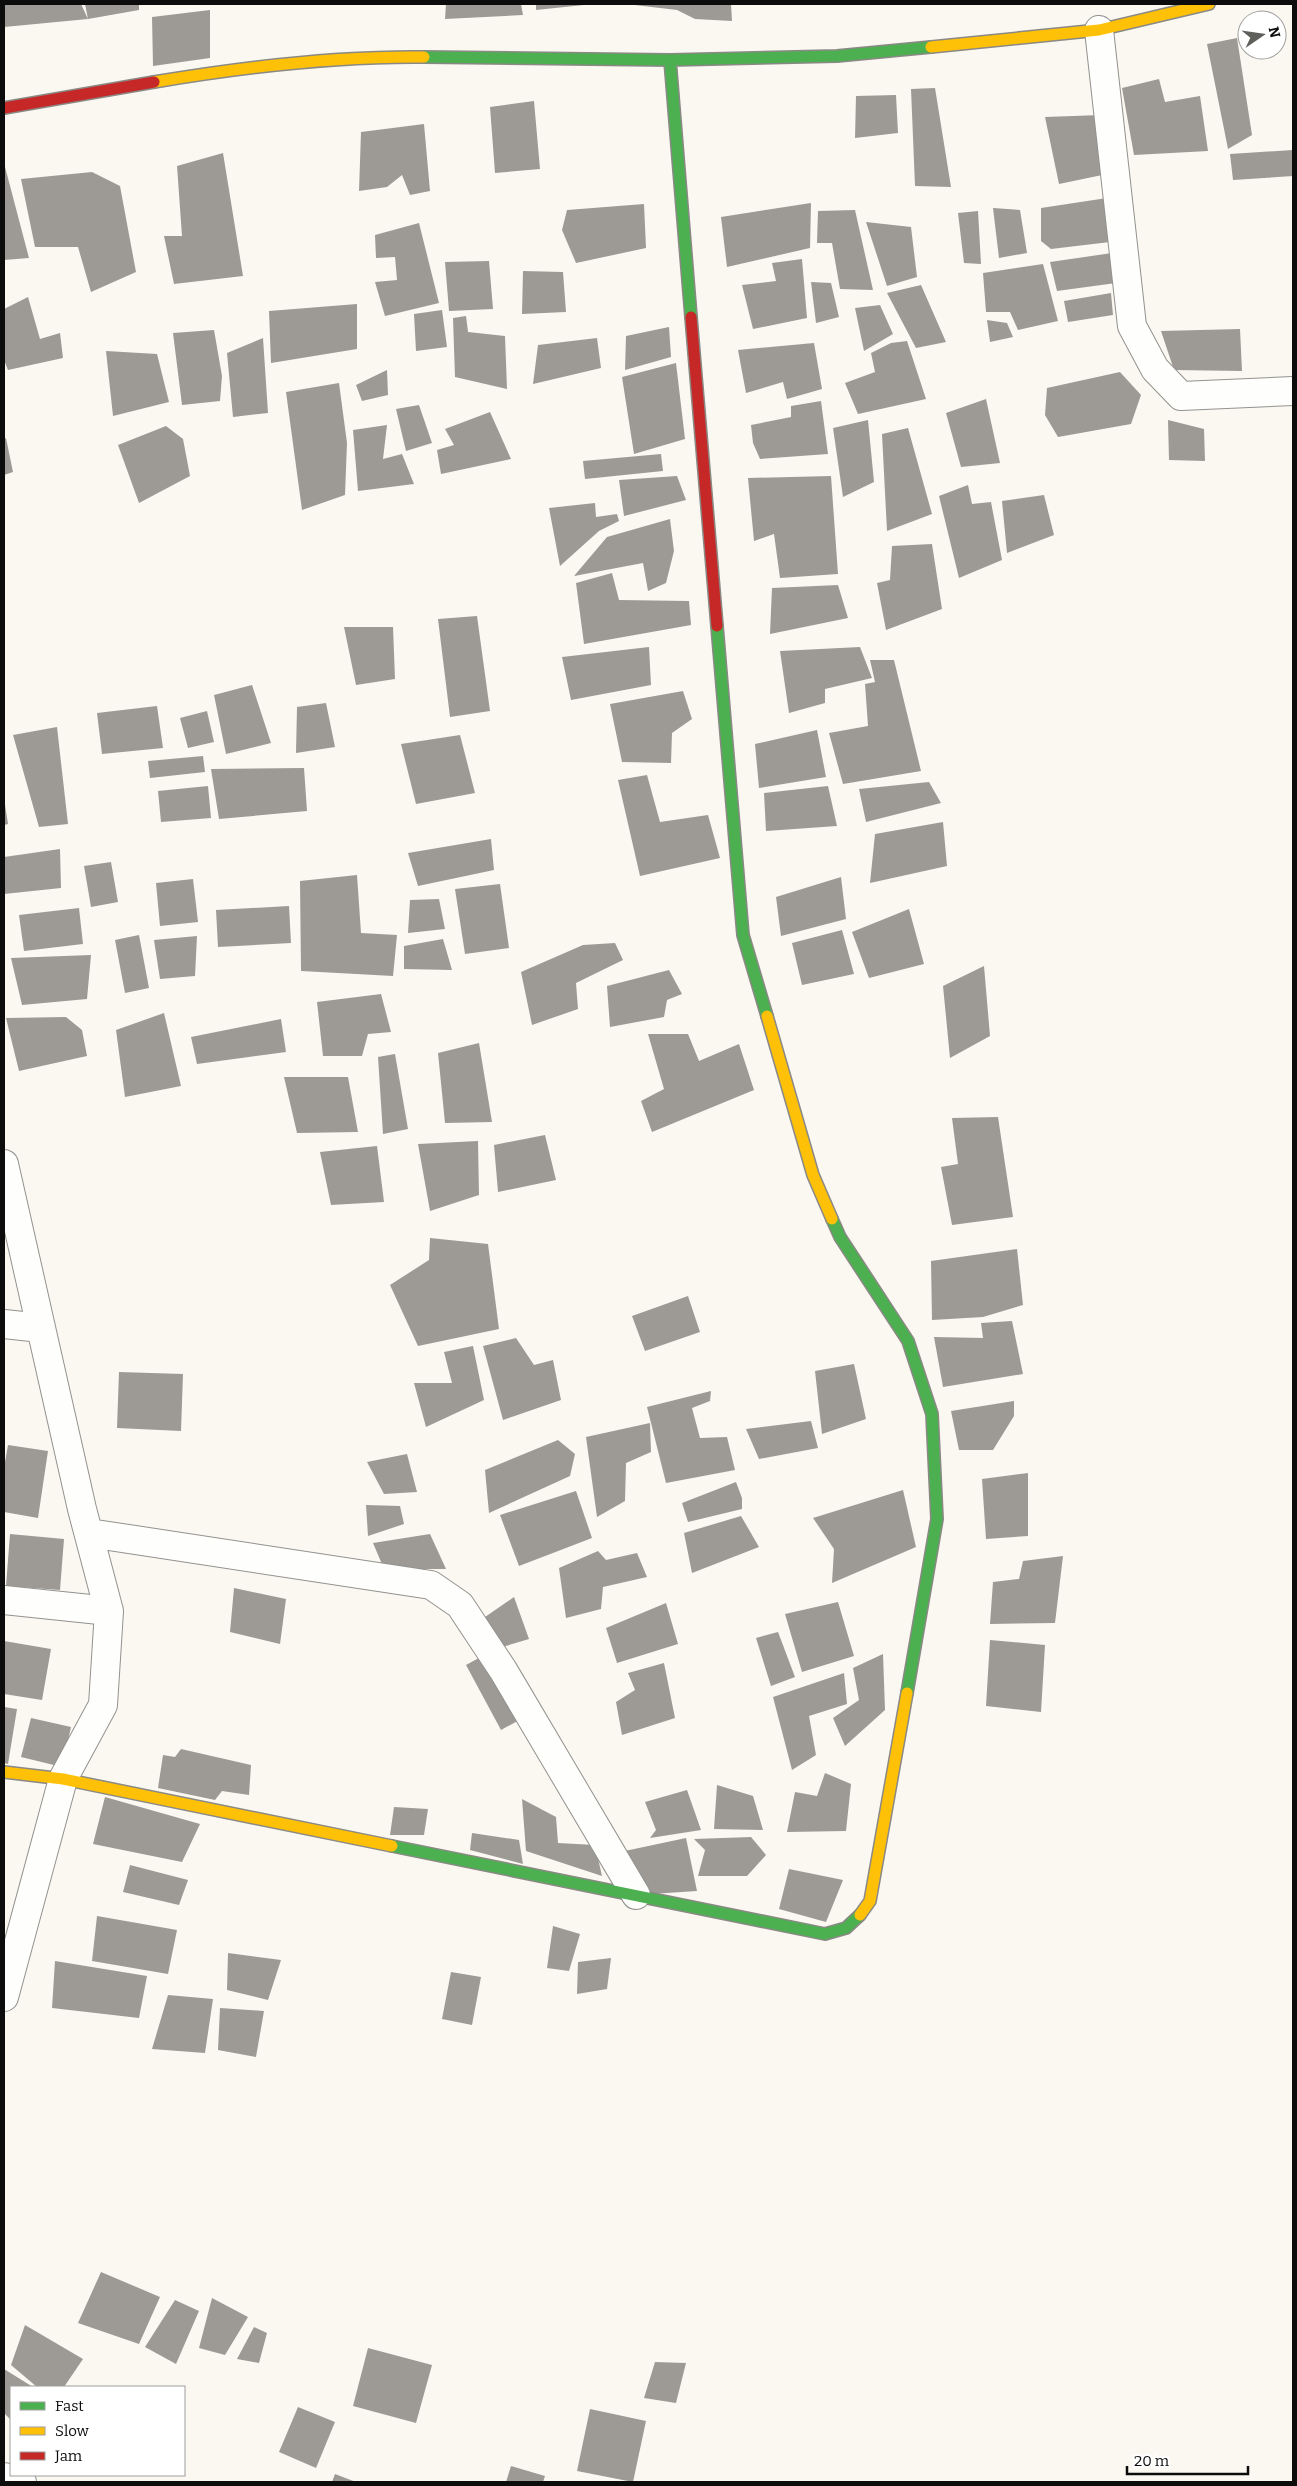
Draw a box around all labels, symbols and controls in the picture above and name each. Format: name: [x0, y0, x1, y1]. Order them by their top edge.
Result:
north arrow: [1237, 10, 1287, 60]
text: N: [1265, 25, 1284, 40]
legend: [10, 2386, 185, 2476]
text: Fast: [55, 2397, 84, 2415]
text: Slow: [55, 2422, 90, 2440]
scale bar: [1127, 2444, 1248, 2476]
text: Jam: [54, 2447, 83, 2465]
text: 20 m: [1134, 2452, 1170, 2470]

